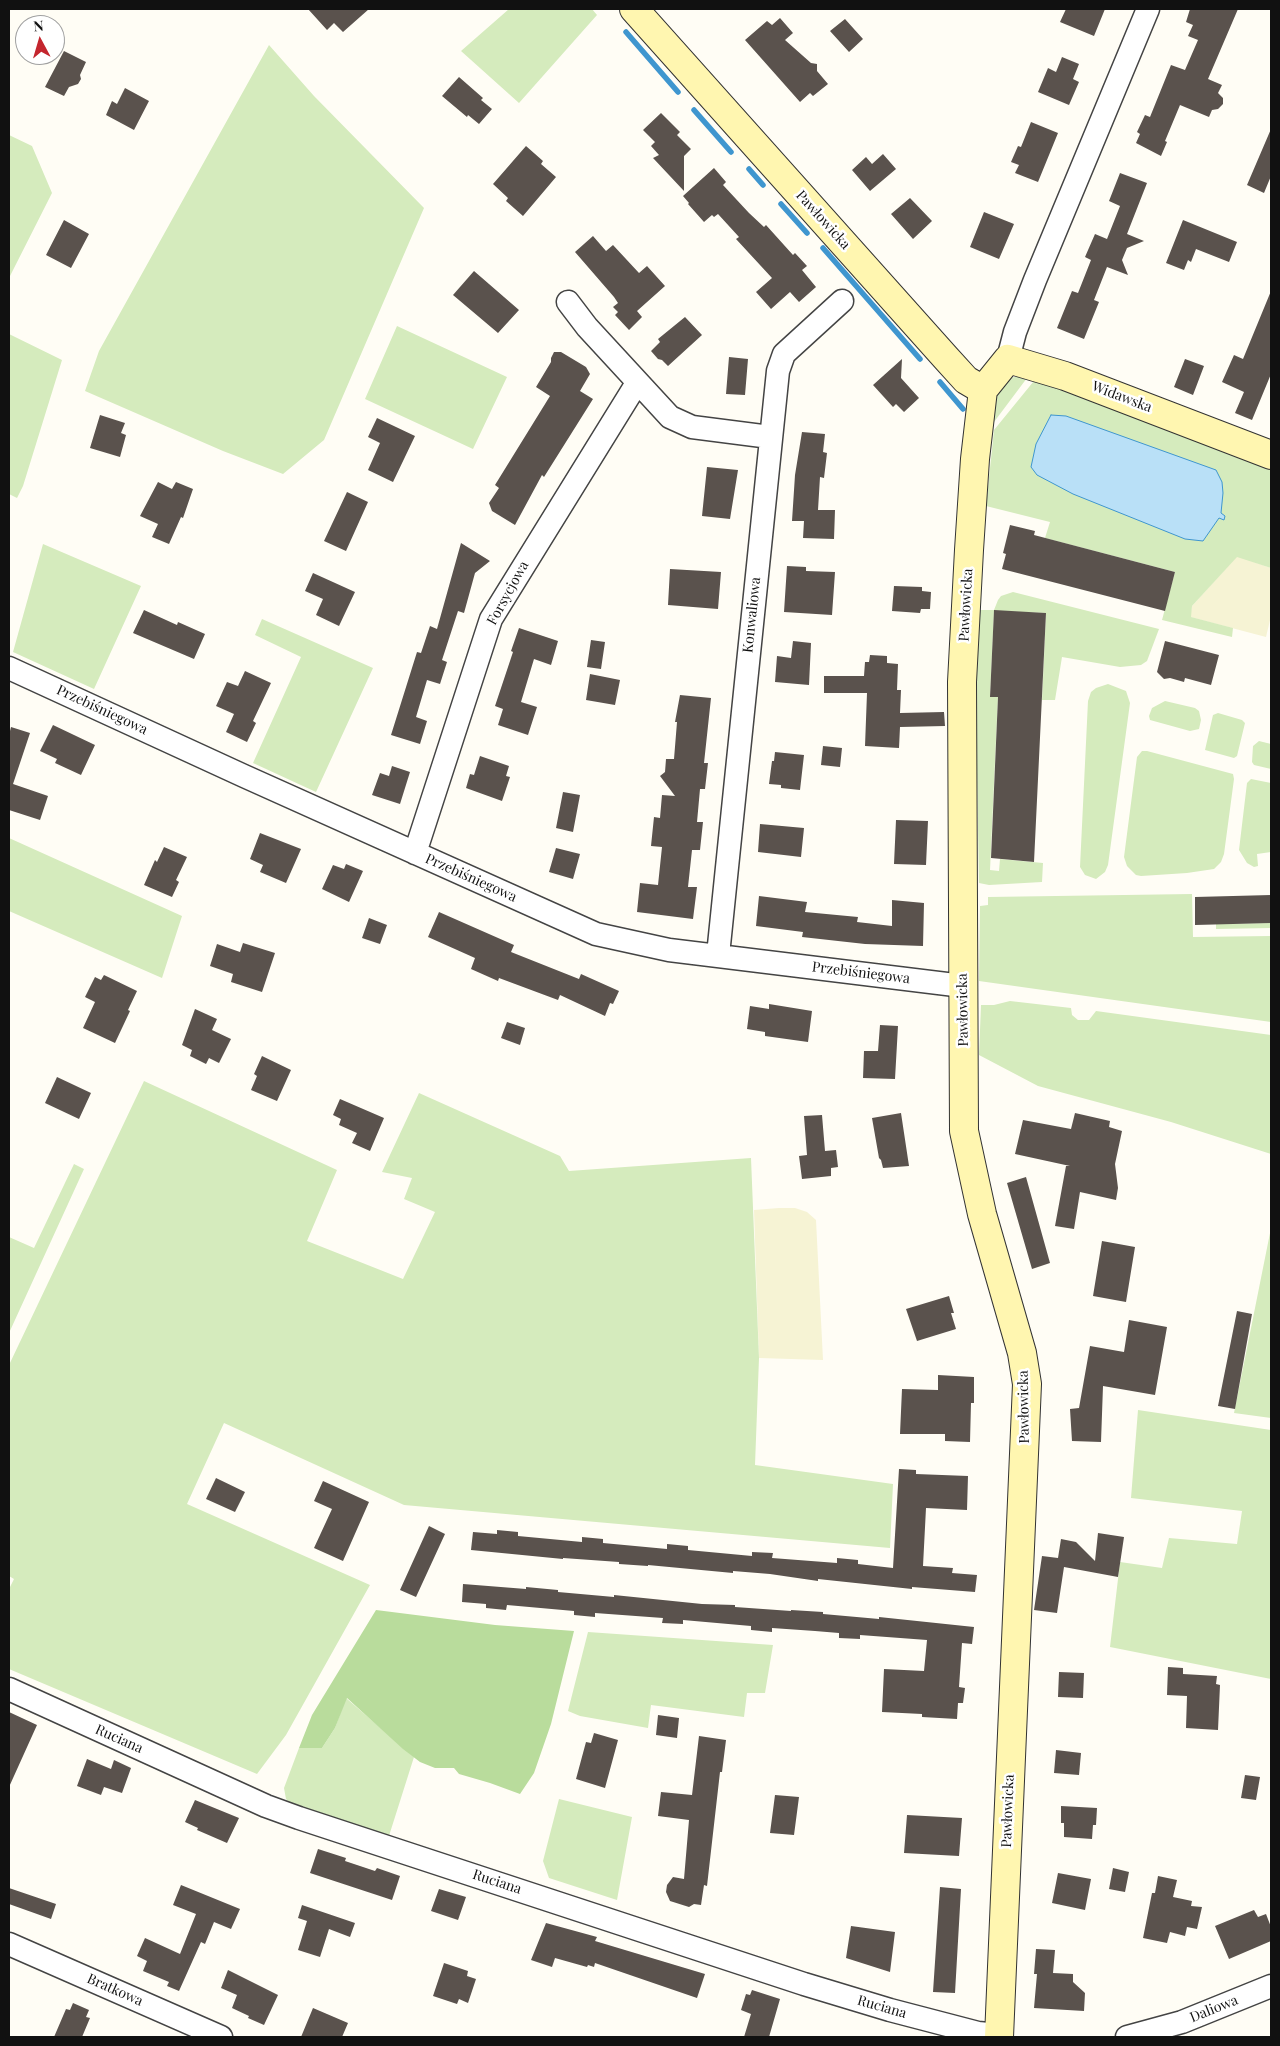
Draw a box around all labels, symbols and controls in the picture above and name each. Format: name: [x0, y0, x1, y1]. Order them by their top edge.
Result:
north arrow: [15, 15, 65, 65]
text: N: [32, 16, 44, 36]
street label: Pawłowicka: [792, 187, 854, 253]
street label: Widawska: [1090, 378, 1154, 416]
street label: Forsycjowa: [484, 558, 532, 628]
street label: Pawłowicka: [956, 568, 976, 642]
street label: Konwaliowa: [740, 576, 764, 654]
street label: Przebiśniegowa: [54, 682, 150, 738]
street label: Przebiśniegowa: [423, 850, 519, 906]
street label: Przebiśniegowa: [811, 959, 911, 987]
street label: Pawłowicka: [954, 973, 972, 1047]
street label: Pawłowicka: [1015, 1370, 1033, 1444]
street label: Ruciana: [93, 1721, 145, 1757]
street label: Pawłowicka: [998, 1774, 1018, 1848]
street label: Ruciana: [470, 1866, 524, 1898]
street label: Bratkowa: [84, 1970, 146, 2010]
street label: Ruciana: [855, 1992, 909, 2022]
street label: Daliowa: [1188, 1992, 1240, 2026]

